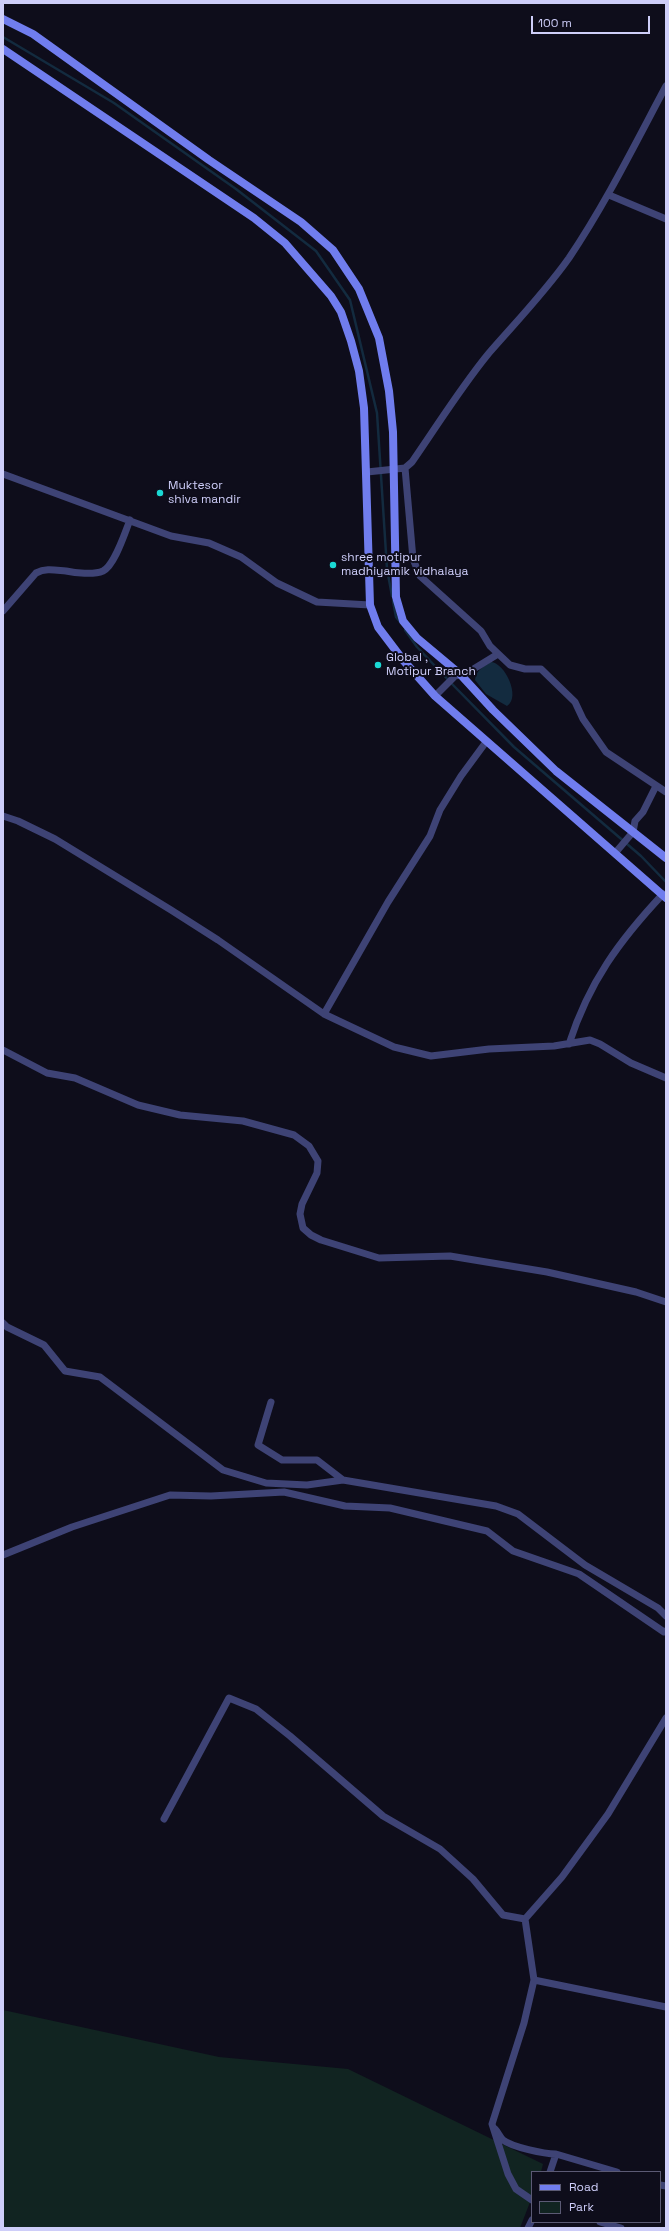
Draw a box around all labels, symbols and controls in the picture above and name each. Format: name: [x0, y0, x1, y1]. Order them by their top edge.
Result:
scale bar: [533, 8, 652, 34]
text: 100 m: [538, 15, 572, 31]
place label: Muktesor shiva mandir: [168, 479, 241, 507]
marker: Muktesor shiva mandir: [155, 488, 165, 498]
place label: shree motipur madhiyamik vidhalaya: [341, 551, 468, 579]
marker: shree motipur madhiyamik vidhalaya: [328, 560, 338, 570]
place label: Global , Motipur Branch: [386, 651, 476, 679]
marker: Global , Motipur Branch: [373, 660, 383, 670]
legend: [531, 2171, 661, 2223]
text: Road: [569, 2179, 598, 2195]
text: Park: [569, 2199, 594, 2215]

